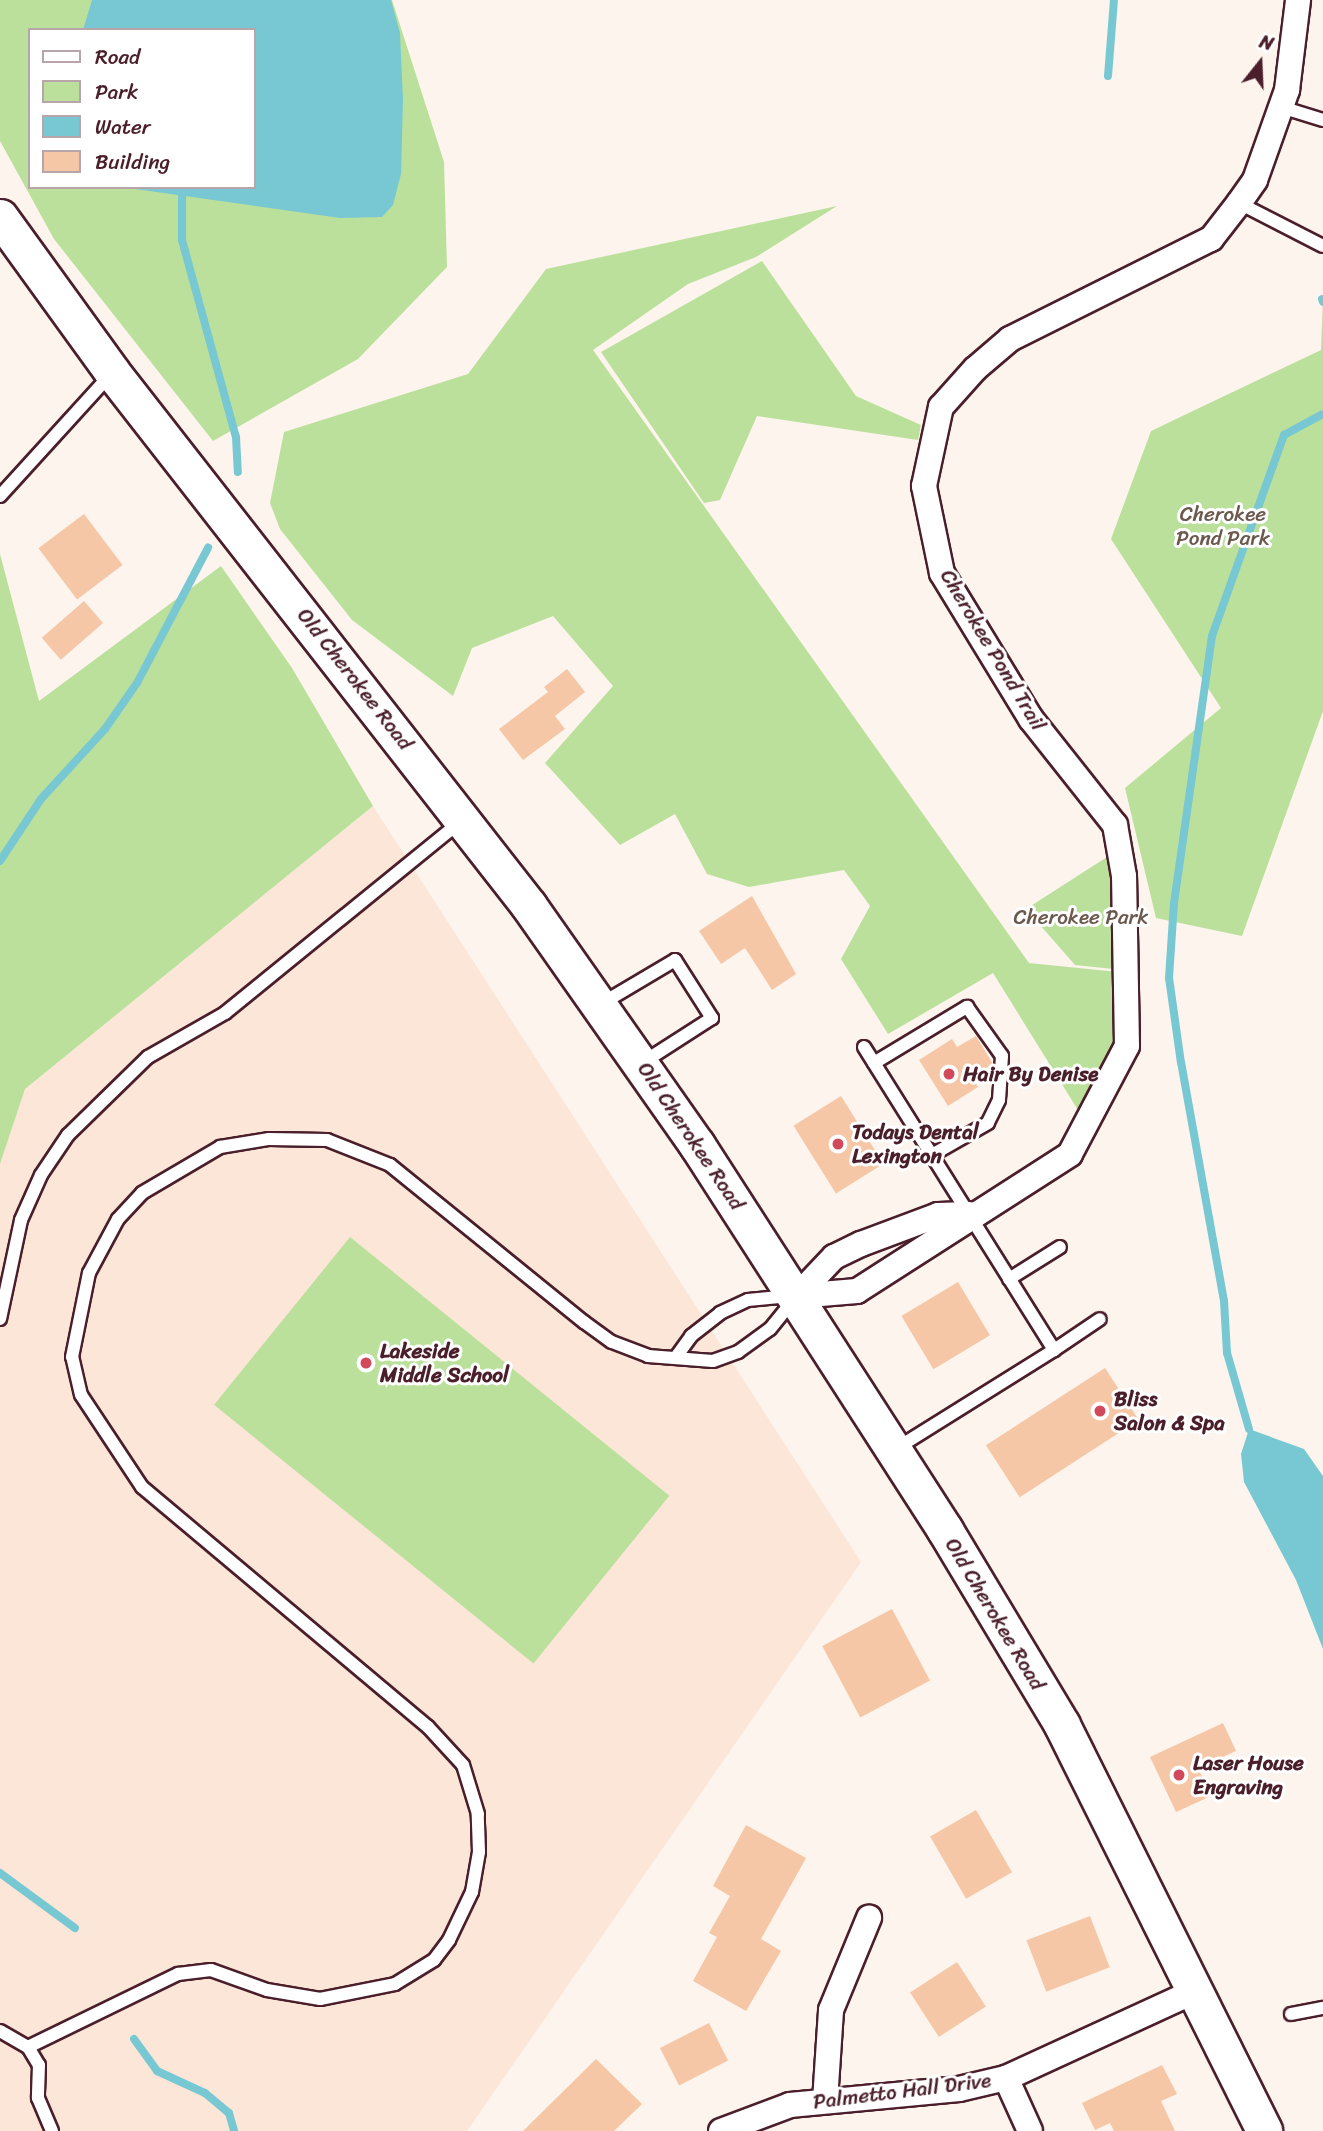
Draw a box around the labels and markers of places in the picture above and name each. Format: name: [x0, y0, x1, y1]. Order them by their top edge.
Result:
place label: Hair By Denise: [963, 1061, 1098, 1087]
marker: Hair By Denise: [941, 1066, 957, 1082]
place label: Todays Dental Lexington: [852, 1119, 979, 1169]
marker: Todays Dental Lexington: [830, 1136, 846, 1152]
place label: Lakeside Middle School: [380, 1338, 509, 1388]
marker: Lakeside Middle School: [358, 1355, 374, 1371]
place label: Bliss Salon & Spa: [1114, 1386, 1225, 1436]
marker: Bliss Salon & Spa: [1092, 1403, 1108, 1419]
place label: Laser House Engraving: [1193, 1750, 1304, 1800]
marker: Laser House Engraving: [1171, 1767, 1187, 1783]

